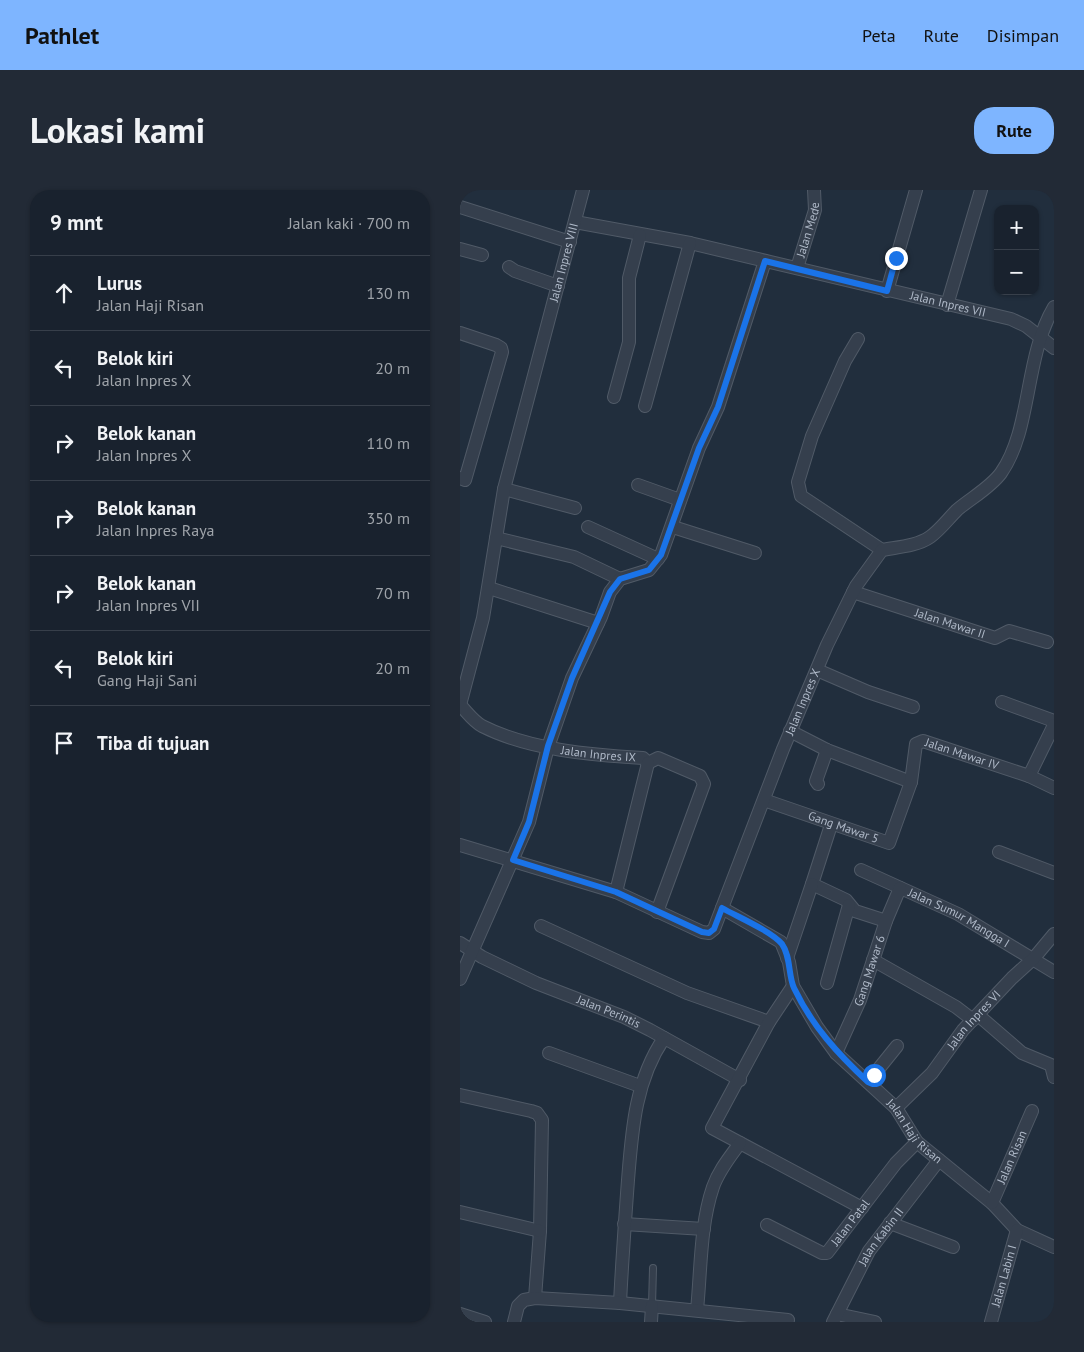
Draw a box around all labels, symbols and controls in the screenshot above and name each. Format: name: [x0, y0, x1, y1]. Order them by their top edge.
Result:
text: Pathlet: [25, 20, 99, 51]
text: Peta: [862, 24, 896, 47]
text: Rute: [924, 24, 959, 47]
text: Disimpan: [987, 24, 1059, 47]
text: Lokasi kami: [30, 107, 205, 153]
button: Rute: [974, 107, 1054, 154]
street label: Jalan Mede: [792, 202, 822, 260]
map controls: [994, 205, 1039, 295]
button: +: [994, 205, 1039, 250]
text: 9 mnt: [50, 209, 103, 236]
text: Jalan kaki · 700 m: [288, 213, 410, 233]
street label: Jalan Inpres VIII: [546, 221, 581, 304]
route end: [885, 247, 908, 270]
button: −: [994, 250, 1039, 295]
text: Lurus: [97, 271, 142, 295]
icon: ahead: [50, 279, 78, 307]
text: 130 m: [367, 283, 410, 303]
street label: Jalan Inpres VII: [908, 287, 987, 320]
text: Jalan Haji Risan: [97, 295, 204, 315]
text: Belok kiri: [97, 346, 173, 370]
icon: left: [50, 354, 78, 382]
text: 20 m: [375, 358, 410, 378]
text: Jalan Inpres X: [97, 370, 191, 390]
text: Belok kanan: [97, 421, 196, 445]
icon: right: [50, 429, 78, 457]
text: 110 m: [367, 433, 410, 453]
text: Jalan Inpres X: [97, 445, 191, 465]
text: Belok kanan: [97, 496, 196, 520]
icon: right: [50, 504, 78, 532]
text: 350 m: [367, 508, 410, 528]
text: Jalan Inpres Raya: [97, 520, 215, 540]
text: Belok kanan: [97, 571, 196, 595]
icon: right: [50, 579, 78, 607]
text: 70 m: [375, 583, 410, 603]
text: Jalan Inpres VII: [97, 595, 200, 615]
street label: Jalan Mawar II: [912, 604, 987, 641]
text: Belok kiri: [97, 646, 173, 670]
icon: left: [50, 654, 78, 682]
text: 20 m: [375, 658, 410, 678]
street label: Jalan Inpres X: [781, 666, 823, 738]
text: Gang Haji Sani: [97, 670, 197, 690]
icon: arrive: [50, 729, 78, 757]
text: Tiba di tujuan: [97, 731, 209, 755]
street label: Jalan Mawar IV: [922, 734, 1001, 773]
street label: Jalan Inpres IX: [559, 742, 637, 765]
street label: Gang Mawar 5: [806, 808, 881, 846]
street label: Jalan Sumur Mangga I: [905, 884, 1012, 950]
street label: Gang Mawar 6: [850, 933, 888, 1008]
street label: Jalan Inpres VI: [943, 987, 1004, 1053]
street label: Jalan Perintis: [574, 991, 643, 1031]
route start: [863, 1064, 886, 1087]
street label: Jalan Haji Risan: [883, 1094, 945, 1166]
street label: Jalan Risan: [993, 1128, 1030, 1187]
street label: Jalan Patal: [827, 1196, 873, 1249]
street label: Jalan Kabin II: [854, 1205, 907, 1269]
street label: Jalan Labin I: [987, 1243, 1019, 1309]

